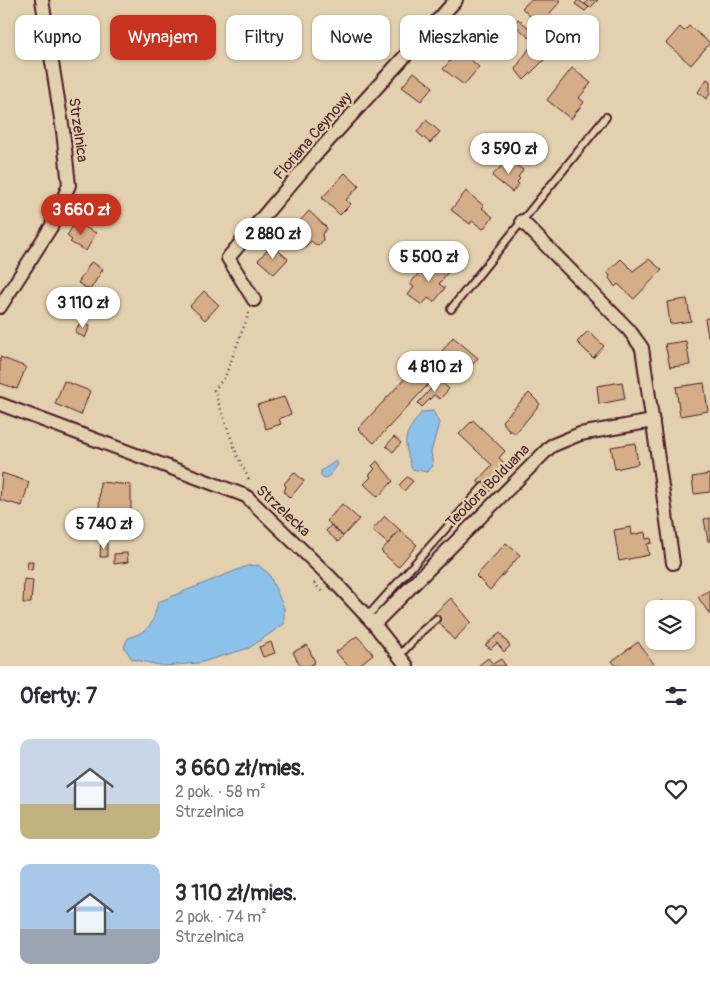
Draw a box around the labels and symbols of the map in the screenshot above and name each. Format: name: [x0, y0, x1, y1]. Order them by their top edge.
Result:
street label: Floriana Ceynowy: [270, 88, 357, 184]
street label: Strzelnica: [64, 97, 92, 163]
pin: 3 590 zł: [457, 132, 561, 175]
pin: 3 660 zł: [29, 194, 133, 236]
pin: 2 880 zł: [221, 218, 325, 260]
pin: 5 500 zł: [377, 240, 481, 283]
pin: 3 110 zł: [31, 286, 135, 329]
pin: 4 810 zł: [383, 350, 487, 393]
street label: Teodora Bolduana: [442, 440, 534, 532]
street label: Strzelecka: [252, 481, 314, 541]
pin: 5 740 zł: [52, 508, 156, 550]

